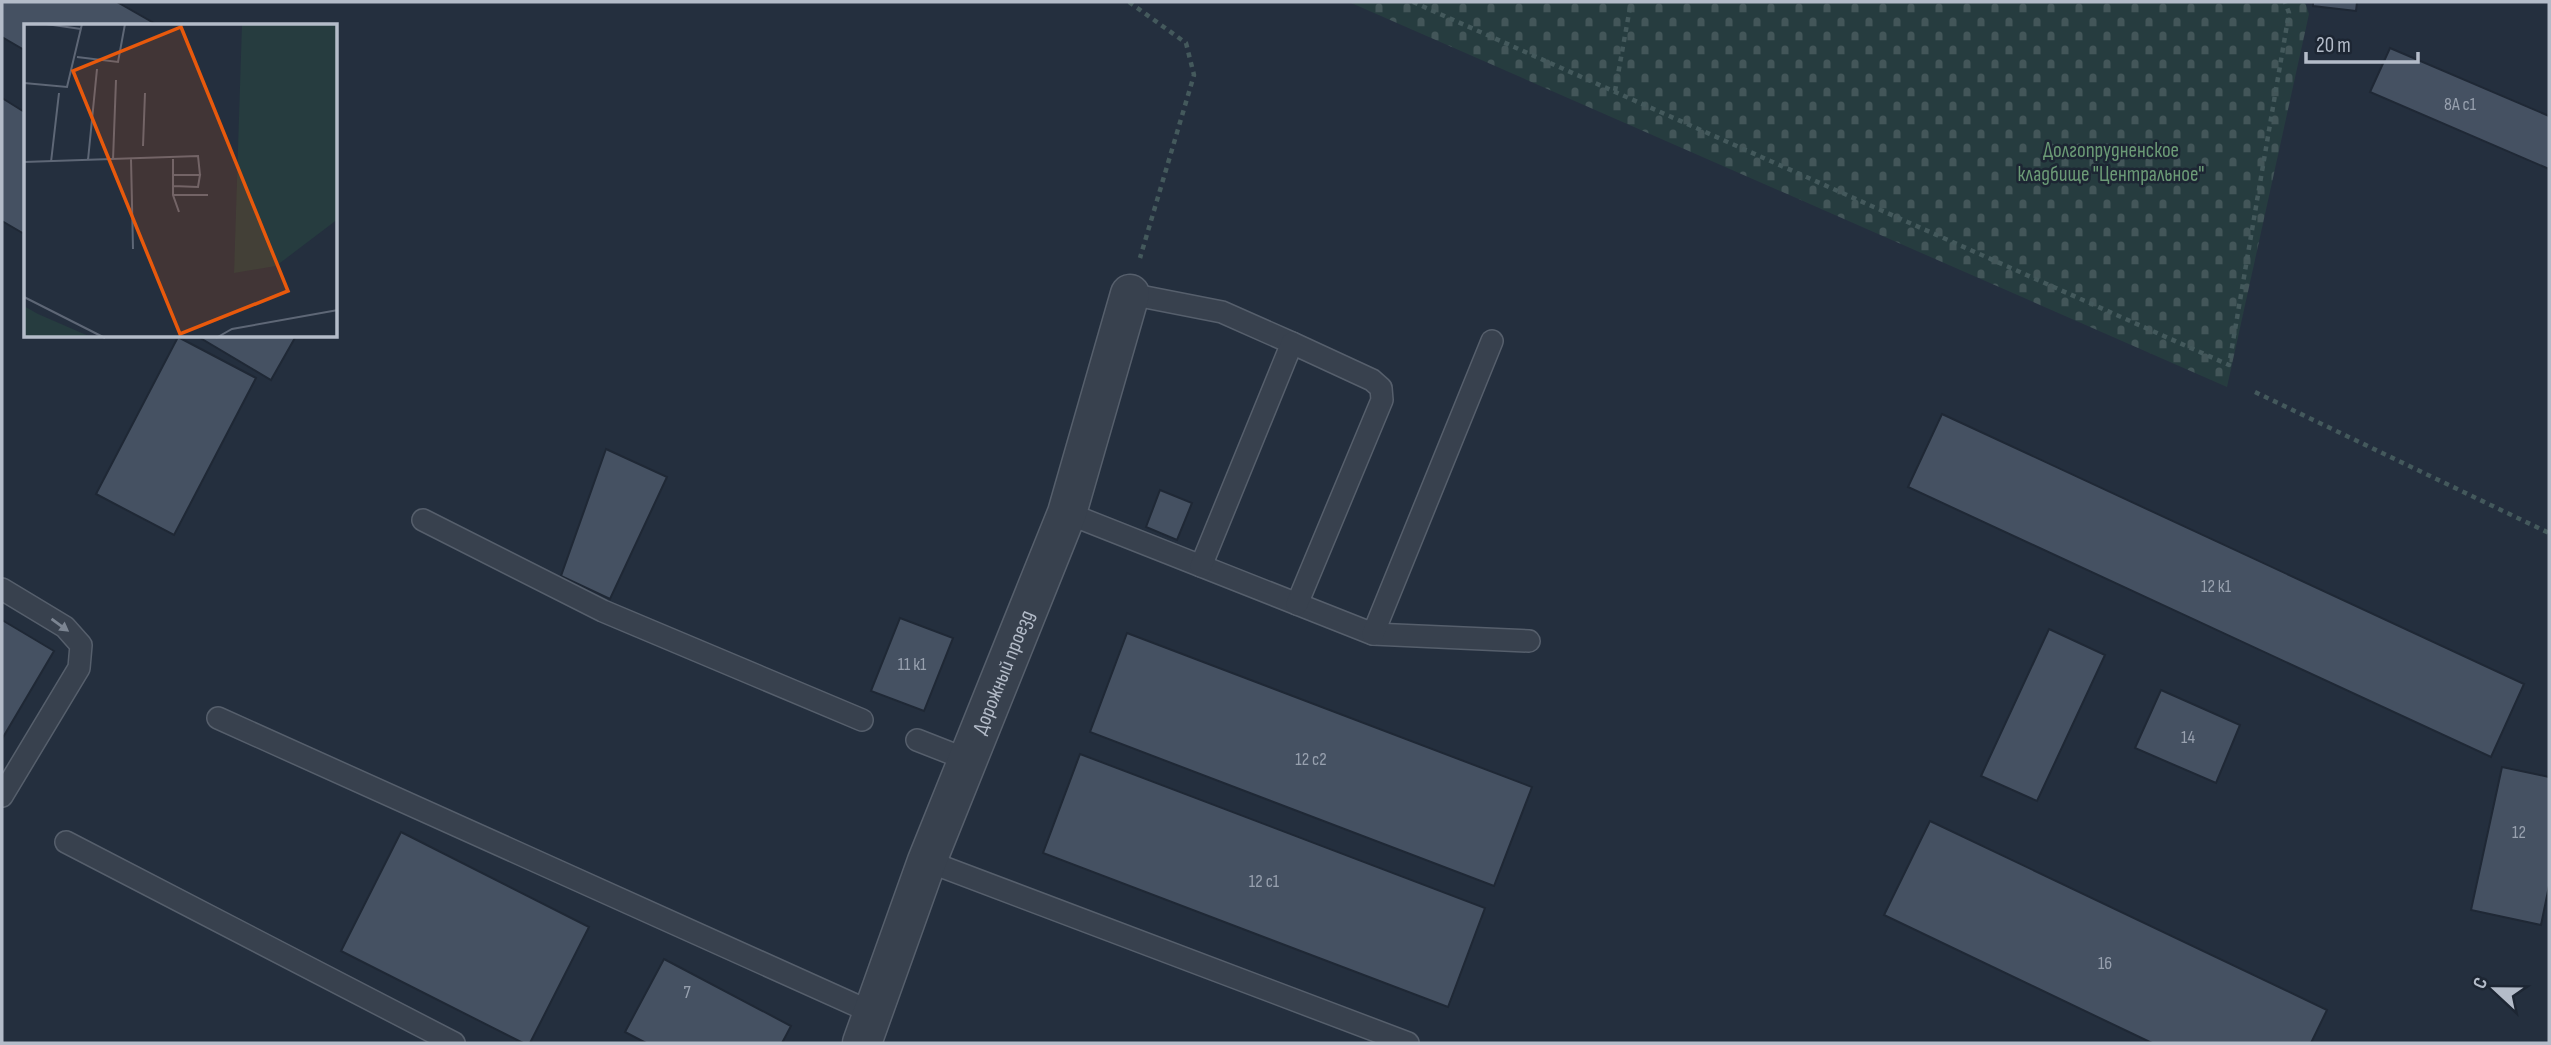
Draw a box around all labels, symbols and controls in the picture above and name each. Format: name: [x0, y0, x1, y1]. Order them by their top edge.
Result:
scale bar: [2306, 21, 2418, 65]
inset map: [24, 24, 338, 338]
text: 20 m: [2316, 33, 2351, 58]
house number: 8А с1: [2444, 94, 2477, 115]
park label: Долгопрудненское кладбище "Центральное": [2017, 138, 2205, 187]
house number: 12 к1: [2201, 576, 2232, 597]
street label: Дорожный проезд: [967, 606, 1039, 738]
one-way arrow: [50, 618, 69, 632]
house number: 11 к1: [898, 654, 927, 675]
house number: 14: [2181, 727, 2195, 748]
house number: 12 с2: [1295, 749, 1327, 770]
house number: 12: [2512, 822, 2526, 843]
house number: 12 с1: [1249, 871, 1280, 892]
house number: 16: [2098, 953, 2112, 974]
north arrow: [2460, 954, 2530, 1024]
text: С: [2468, 974, 2493, 992]
house number: 7: [683, 982, 691, 1003]

